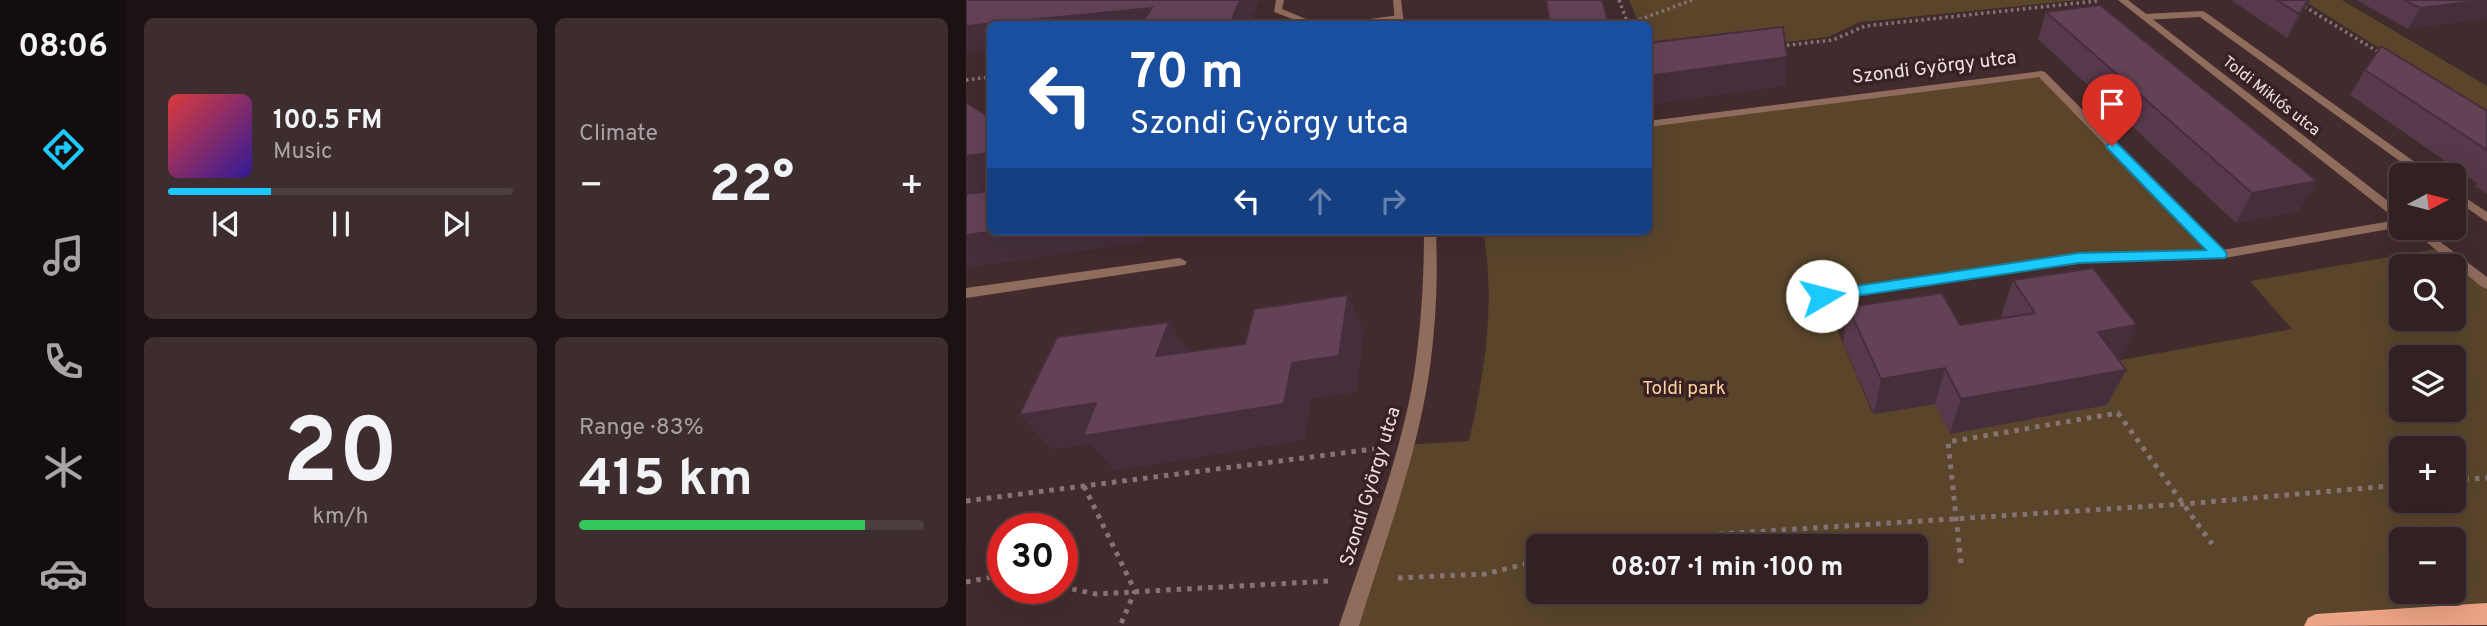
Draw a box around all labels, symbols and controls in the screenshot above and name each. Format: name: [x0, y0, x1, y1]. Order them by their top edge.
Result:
text: 08:06: [18, 28, 108, 68]
text: 70 m: [1130, 44, 1244, 106]
street label: Szondi György utca: [1851, 46, 2018, 90]
icon: left: [1015, 49, 1106, 140]
street label: Toldi Miklós utca: [2218, 52, 2324, 141]
pin: [2082, 74, 2142, 146]
icon: arrive: [2093, 85, 2131, 123]
text: 100.5 FM: [273, 105, 382, 138]
text: Szondi György utca: [1130, 105, 1409, 145]
text: Climate: [579, 120, 658, 149]
icon: directions: [39, 125, 88, 174]
text: Music: [273, 138, 333, 167]
text: 22°: [709, 154, 794, 220]
text: −: [579, 163, 604, 212]
text: +: [899, 163, 924, 212]
north arrow: [2389, 163, 2466, 240]
map controls: [2389, 163, 2466, 604]
icon: left: [1228, 182, 1266, 220]
icon: ahead: [1301, 182, 1339, 220]
icon: right: [1374, 182, 1412, 220]
icon: previous: [207, 205, 245, 243]
icon: pause: [322, 205, 360, 243]
icon: next: [437, 205, 475, 243]
icon: music: [39, 231, 88, 280]
button: search: [2389, 254, 2466, 331]
position arrow: [1785, 259, 1859, 333]
icon: phone: [39, 337, 88, 386]
button: layers: [2389, 345, 2466, 422]
park label: Toldi park: [1642, 377, 1726, 401]
text: 20: [283, 400, 398, 515]
street label: Szondi György utca: [1335, 404, 1407, 569]
text: Range · 83%: [579, 414, 704, 443]
button: +: [2389, 436, 2466, 513]
icon: climate: [39, 443, 88, 492]
text: 415 km: [579, 448, 753, 514]
text: km/h: [313, 503, 368, 532]
speed limit sign: 30: [987, 513, 1078, 604]
button: −: [2389, 527, 2466, 604]
icon: car: [39, 549, 88, 598]
text: 08:07 · 1 min · 100 m: [1611, 552, 1843, 585]

